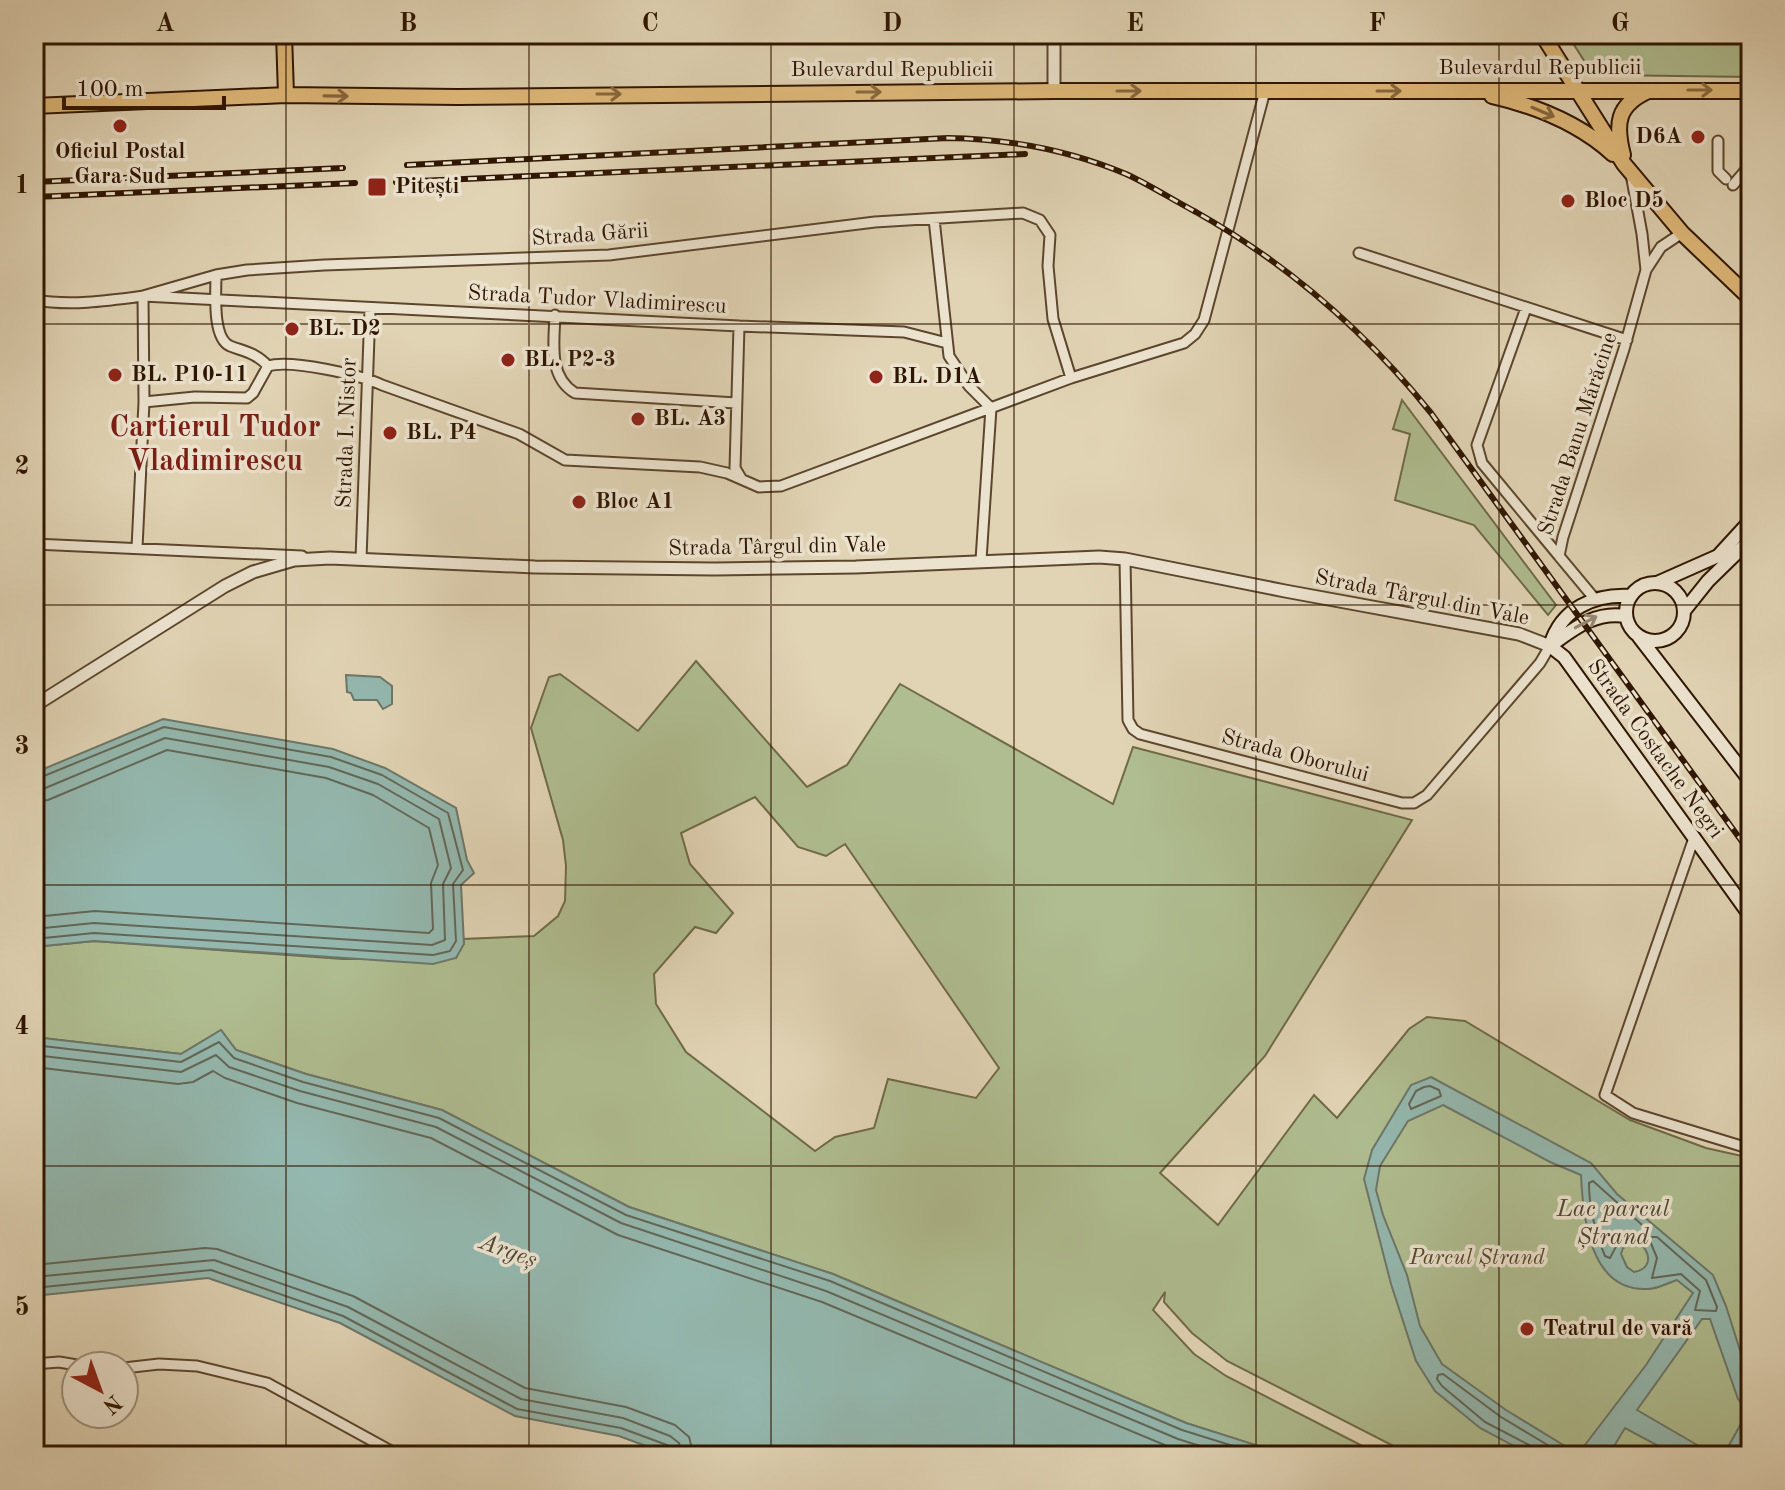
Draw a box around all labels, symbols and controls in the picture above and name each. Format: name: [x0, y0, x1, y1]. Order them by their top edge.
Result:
text: A: [155, 11, 175, 37]
text: B: [399, 11, 417, 37]
text: C: [641, 11, 659, 37]
text: D: [882, 11, 902, 37]
text: E: [1126, 11, 1144, 37]
text: F: [1368, 11, 1386, 37]
text: G: [1611, 11, 1629, 37]
street label: Bulevardul Republicii: [1439, 57, 1641, 79]
street label: Bulevardul Republicii: [791, 59, 993, 81]
scale bar: [64, 60, 224, 110]
text: 100 m: [76, 78, 144, 102]
one-way arrow: [1686, 82, 1713, 98]
one-way arrow: [1115, 83, 1142, 99]
one-way arrow: [1375, 83, 1402, 99]
one-way arrow: [855, 85, 882, 100]
one-way arrow: [595, 86, 622, 102]
one-way arrow: [322, 88, 349, 103]
one-way arrow: [1530, 106, 1555, 121]
marker: Oficiul Postal Gara Sud: [111, 117, 129, 135]
place label: D6A: [1635, 126, 1682, 148]
marker: D6A: [1689, 128, 1707, 146]
place label: Oficiul Postal Gara Sud: [55, 141, 186, 188]
text: 1: [14, 173, 30, 199]
marker: Pitești: [366, 176, 388, 198]
place label: Pitești: [395, 176, 459, 199]
place label: Bloc D5: [1584, 190, 1664, 212]
marker: Bloc D5: [1559, 192, 1577, 210]
street label: Strada Gării: [531, 220, 649, 250]
street label: Strada Tudor Vladimirescu: [467, 282, 727, 318]
place label: BL. D2: [308, 318, 381, 340]
marker: BL. D2: [283, 320, 301, 338]
street label: Strada Banu Mărăcine: [1535, 330, 1621, 538]
place label: BL. P2-3: [524, 349, 616, 371]
marker: BL. P2-3: [499, 351, 517, 369]
street label: Strada I. Nistor: [333, 357, 361, 509]
place label: BL. P10-11: [131, 364, 248, 386]
marker: BL. P10-11: [106, 366, 124, 384]
place label: BL. D1A: [892, 366, 982, 388]
marker: BL. D1A: [867, 368, 885, 386]
place label: BL. A3: [654, 408, 726, 430]
marker: BL. A3: [629, 410, 647, 428]
district label: Cartierul Tudor Vladimirescu: [109, 413, 321, 477]
place label: BL. P4: [406, 422, 477, 444]
marker: BL. P4: [381, 424, 399, 442]
text: 2: [14, 454, 30, 480]
place label: Bloc A1: [595, 491, 674, 513]
marker: Bloc A1: [570, 493, 588, 511]
street label: Strada Târgul din Vale: [668, 534, 886, 560]
street label: Strada Târgul din Vale: [1313, 566, 1531, 630]
one-way arrow: [1573, 614, 1597, 630]
street label: Strada Costache Negri: [1583, 655, 1727, 843]
street label: Strada Oborului: [1219, 726, 1371, 786]
text: 3: [14, 734, 30, 760]
text: 4: [14, 1014, 30, 1040]
water label: Lac parcul Ștrand: [1555, 1198, 1670, 1251]
water label: Argeș: [474, 1230, 540, 1274]
park label: Parcul Ștrand: [1408, 1247, 1545, 1269]
text: 5: [14, 1295, 30, 1321]
place label: Teatrul de vară: [1543, 1318, 1693, 1340]
marker: Teatrul de vară: [1518, 1320, 1536, 1338]
north arrow: [60, 1350, 140, 1430]
text: N: [98, 1390, 125, 1418]

